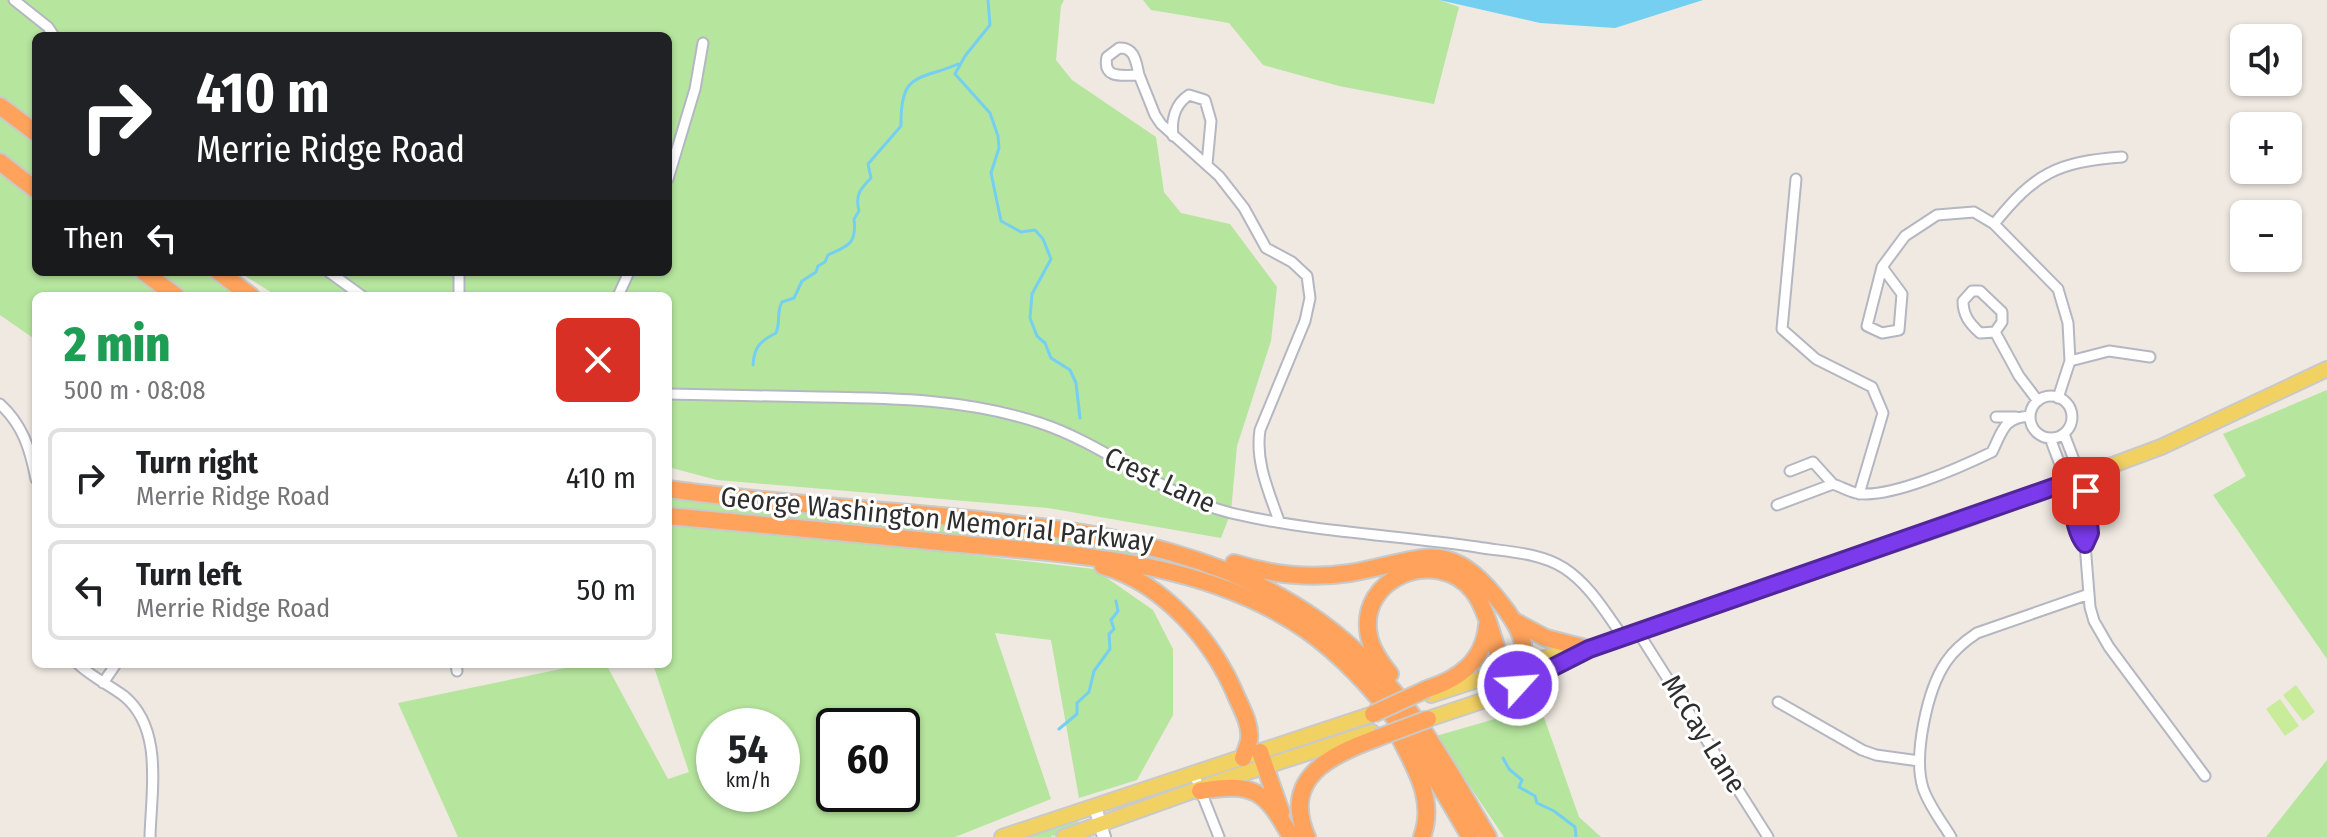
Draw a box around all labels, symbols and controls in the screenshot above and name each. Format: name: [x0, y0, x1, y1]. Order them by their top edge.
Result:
map controls: [2230, 24, 2302, 272]
button: sound: [2230, 24, 2302, 96]
text: 410 m: [196, 60, 330, 127]
icon: right: [64, 64, 168, 168]
button: +: [2230, 112, 2302, 184]
text: Merrie Ridge Road: [196, 128, 465, 172]
button: −: [2230, 200, 2302, 272]
icon: left: [140, 216, 184, 260]
text: Then: [64, 220, 124, 256]
text: 2 min: [64, 316, 170, 374]
button: close: [556, 318, 640, 402]
text: 500 m · 08:08: [64, 375, 205, 406]
street label: Crest Lane: [1099, 440, 1221, 520]
text: Turn right: [136, 445, 258, 481]
icon: right: [68, 456, 112, 500]
pin: [2052, 457, 2120, 525]
text: 410 m: [566, 460, 636, 496]
icon: arrive: [2064, 469, 2108, 513]
street label: George Washington Memorial Parkway: [719, 480, 1156, 558]
text: Merrie Ridge Road: [136, 481, 330, 512]
text: Turn left: [136, 557, 242, 593]
icon: left: [68, 568, 112, 612]
text: 50 m: [576, 572, 636, 608]
text: Merrie Ridge Road: [136, 593, 330, 624]
position arrow: [1476, 643, 1560, 727]
street label: McCay Lane: [1655, 669, 1753, 799]
speed limit sign: 60: [816, 708, 920, 812]
text: 54: [728, 726, 768, 774]
text: km/h: [726, 768, 770, 792]

